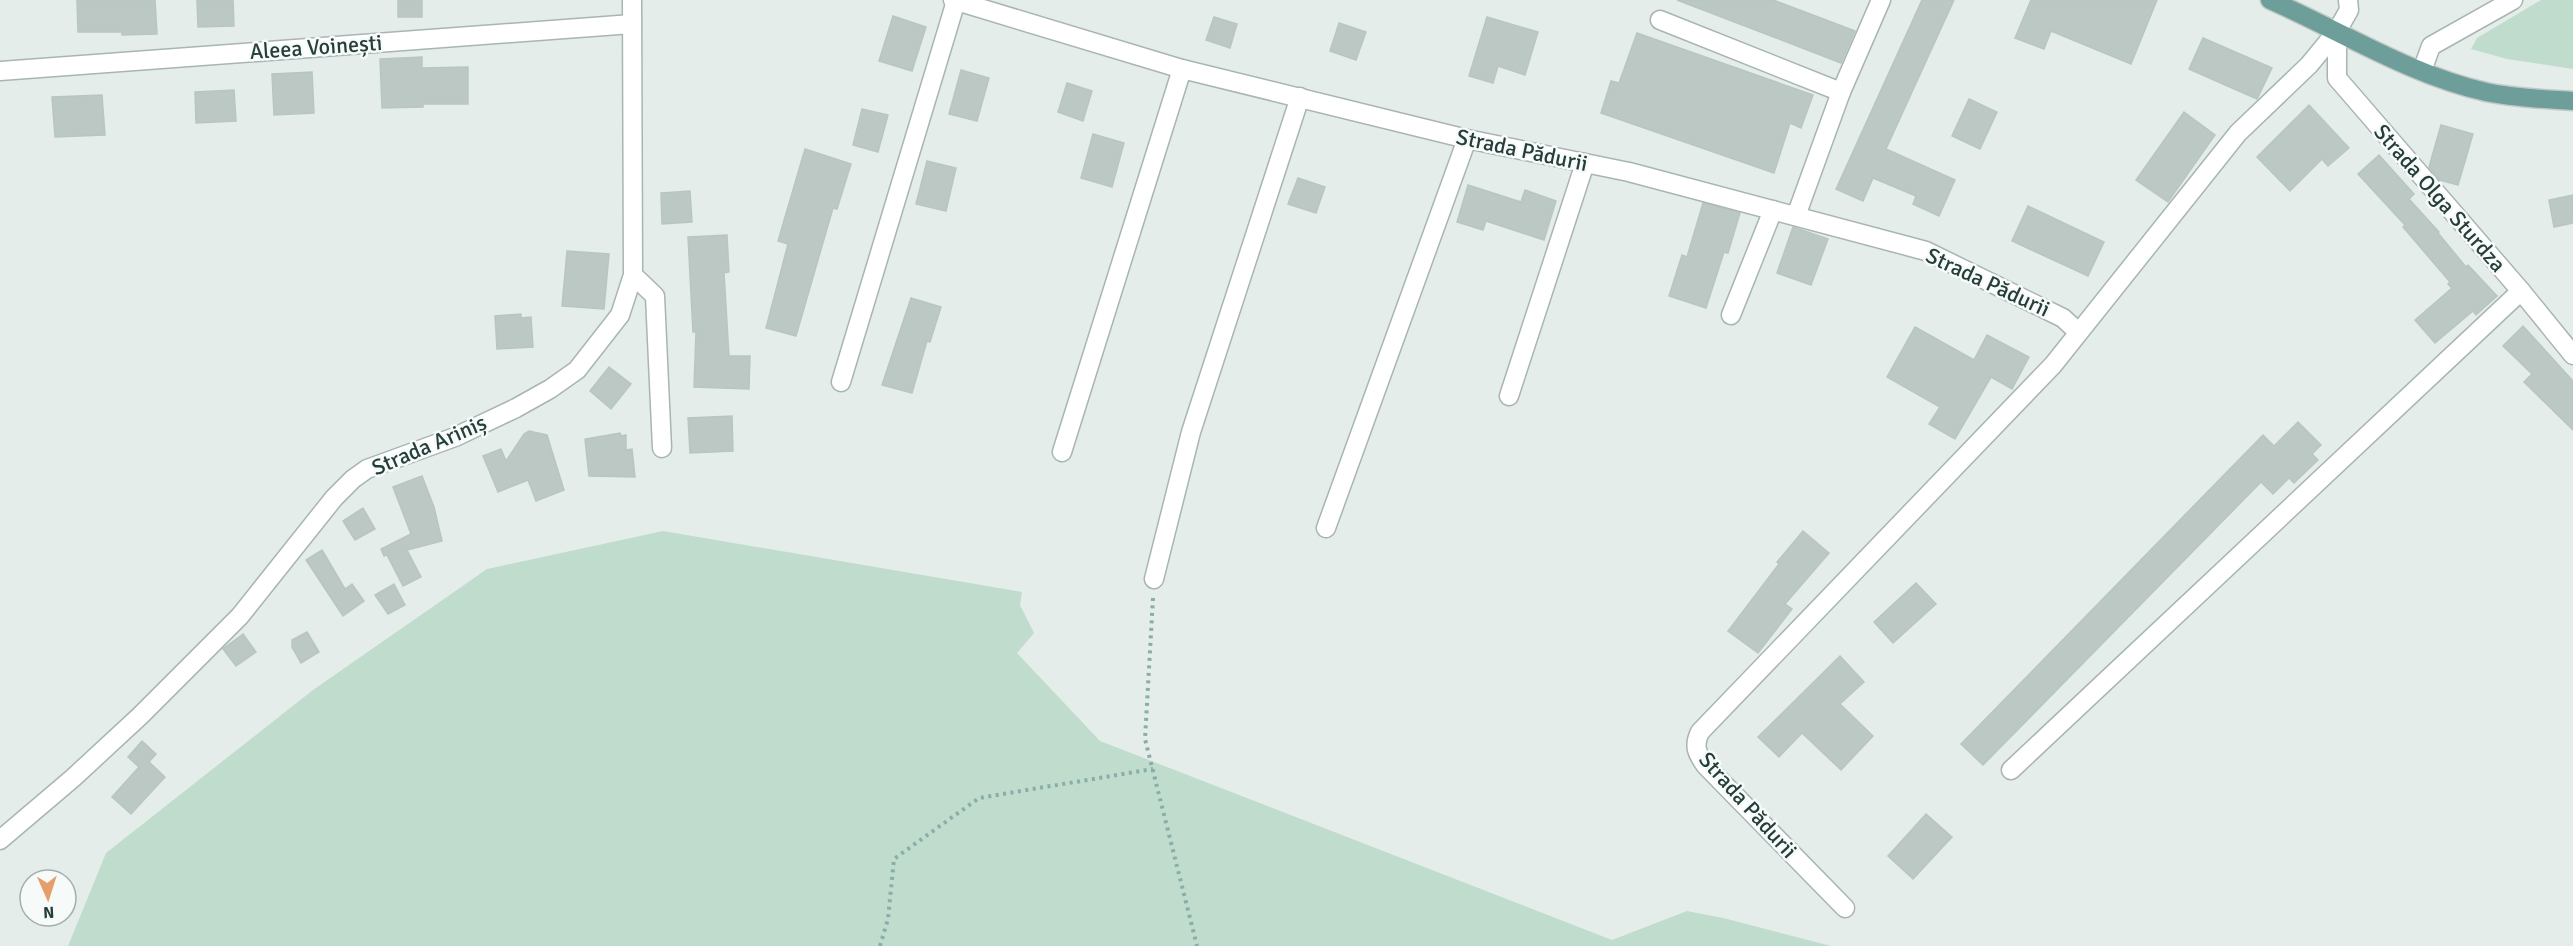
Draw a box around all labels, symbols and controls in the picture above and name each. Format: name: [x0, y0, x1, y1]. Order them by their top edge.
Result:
street label: Aleea Voinești: [249, 29, 383, 65]
street label: Strada Olga Sturdza: [2368, 118, 2512, 278]
street label: Strada Pădurii: [1454, 123, 1590, 177]
street label: Strada Pădurii: [1922, 242, 2054, 322]
street label: Strada Ariniș: [368, 409, 490, 481]
street label: Strada Pădurii: [1693, 746, 1803, 864]
north arrow: [18, 868, 78, 928]
text: N: [43, 902, 55, 922]

